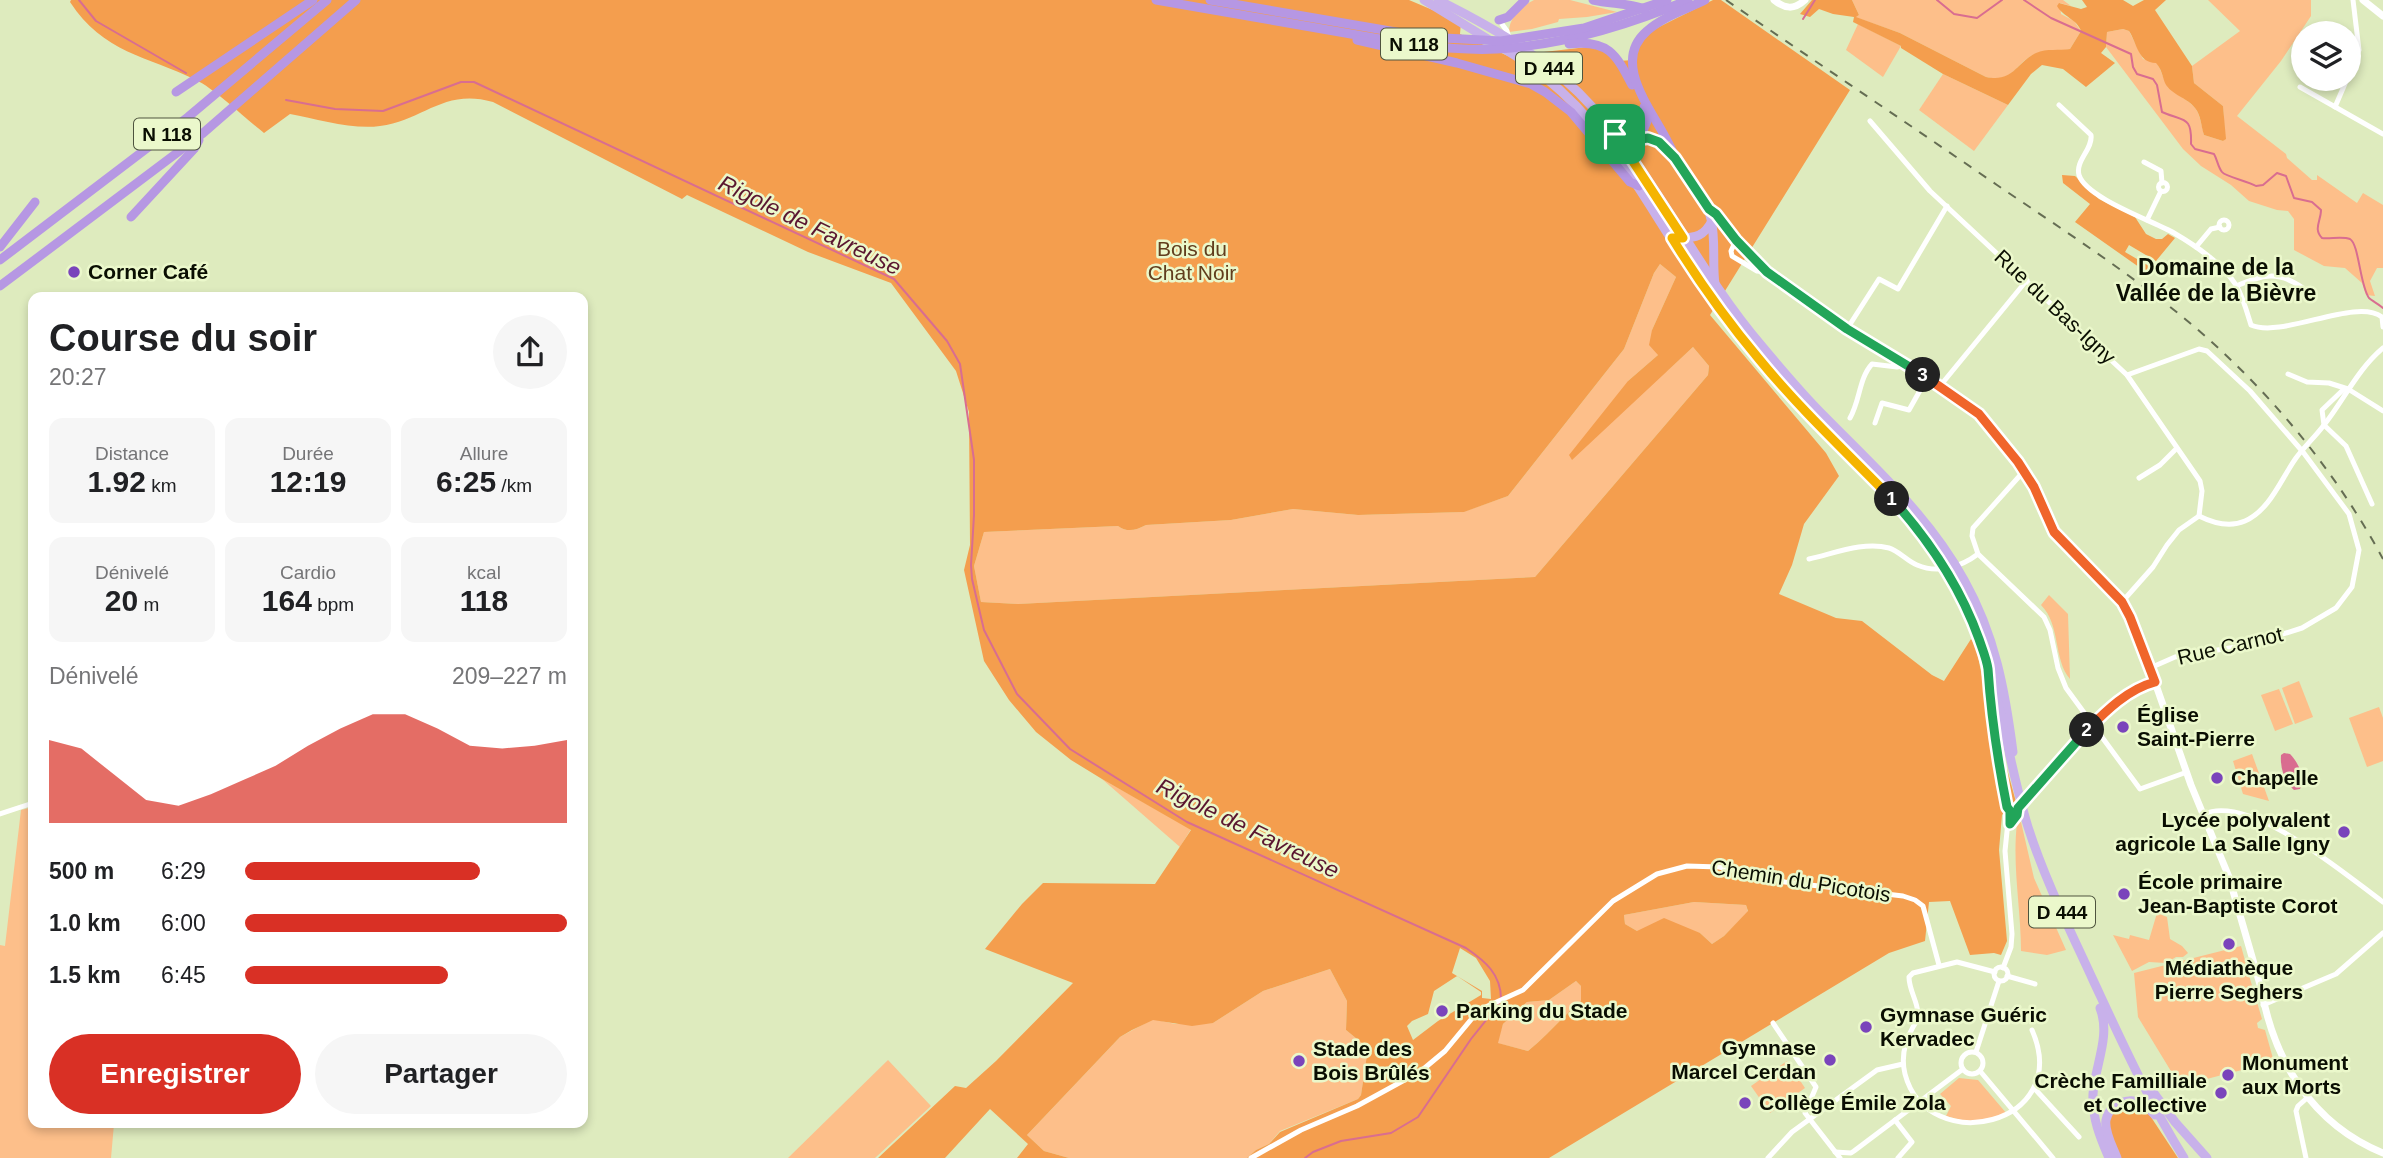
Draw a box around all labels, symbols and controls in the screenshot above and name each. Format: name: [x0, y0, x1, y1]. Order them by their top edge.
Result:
map controls: [2291, 21, 2361, 91]
button: layers: [2291, 21, 2361, 91]
road number: N 118: [1381, 28, 1447, 60]
road number: D 444: [1516, 52, 1582, 83]
pin: [1585, 104, 1645, 164]
icon: arrive: [1596, 115, 1634, 153]
road number: N 118: [134, 118, 200, 150]
water label: Rigole de Favreuse: [715, 170, 905, 280]
park label: Bois du Chat Noir: [1148, 237, 1236, 284]
street label: Rue du Bas-Igny: [1990, 245, 2121, 369]
district label: Domaine de la Vallée de la Bièvre: [2116, 254, 2316, 306]
place label: Corner Café: [88, 260, 208, 283]
marker: Corner Café: [66, 264, 82, 280]
button: share: [493, 315, 567, 389]
text: Course du soir: [49, 317, 317, 359]
pin: 3: [1906, 358, 1940, 392]
text: 20:27: [49, 364, 107, 390]
text: 3: [1917, 364, 1928, 385]
text: Distance: [95, 443, 169, 464]
text: Durée: [282, 443, 334, 464]
text: Allure: [460, 443, 508, 464]
text: 1.92: [88, 465, 146, 498]
text: 12:19: [270, 465, 346, 498]
text: 6:25: [436, 465, 496, 498]
text: km: [146, 475, 177, 496]
text: /km: [496, 475, 532, 496]
pin: 1: [1874, 482, 1910, 516]
text: 1: [1886, 488, 1897, 509]
text: Dénivelé: [95, 562, 169, 583]
text: Cardio: [280, 562, 336, 583]
text: kcal: [467, 562, 501, 583]
text: 20: [105, 584, 138, 617]
text: 164: [262, 584, 312, 617]
text: 118: [460, 584, 508, 617]
text: m: [138, 594, 159, 615]
text: bpm: [312, 594, 354, 615]
street label: Rue Carnot: [2175, 622, 2285, 669]
text: Dénivelé: [49, 663, 139, 689]
text: 209–227 m: [452, 663, 567, 689]
place label: Église Saint-Pierre: [2137, 703, 2255, 750]
pin: 2: [2070, 712, 2104, 748]
text: 2: [2081, 719, 2092, 740]
marker: Église Saint-Pierre: [2115, 719, 2131, 735]
place label: Chapelle: [2231, 766, 2319, 789]
marker: Chapelle: [2209, 770, 2225, 786]
water label: Rigole de Favreuse: [1153, 773, 1343, 883]
place label: Lycée polyvalent agricole La Salle Igny: [2115, 808, 2330, 855]
marker: Lycée polyvalent agricole La Salle Igny: [2336, 824, 2352, 840]
street label: Chemin du Picotois: [1710, 855, 1892, 906]
text: 500 m: [49, 858, 114, 884]
text: 6:29: [161, 858, 206, 884]
place label: École primaire Jean-Baptiste Corot: [2138, 870, 2338, 917]
marker: École primaire Jean-Baptiste Corot: [2116, 886, 2132, 902]
road number: D 444: [2029, 896, 2095, 928]
text: 1.0 km: [49, 910, 121, 936]
text: 6:00: [161, 910, 206, 936]
marker: Médiathèque Pierre Seghers: [2221, 936, 2237, 952]
place label: Médiathèque Pierre Seghers: [2155, 956, 2303, 1003]
text: 1.5 km: [49, 962, 121, 988]
text: 6:45: [161, 962, 206, 988]
place label: Parking du Stade: [1456, 999, 1628, 1022]
marker: Parking du Stade: [1434, 1003, 1450, 1019]
place label: Gymnase Guéric Kervadec: [1880, 1003, 2047, 1050]
marker: Gymnase Guéric Kervadec: [1858, 1019, 1874, 1035]
button: Enregistrer: [49, 1034, 301, 1114]
button: Partager: [315, 1034, 567, 1114]
place label: Gymnase Marcel Cerdan: [1671, 1036, 1816, 1083]
place label: Stade des Bois Brûlés: [1313, 1037, 1430, 1084]
place label: Monument aux Morts: [2242, 1051, 2348, 1098]
marker: Gymnase Marcel Cerdan: [1822, 1052, 1838, 1068]
marker: Stade des Bois Brûlés: [1291, 1053, 1307, 1069]
marker: Monument aux Morts: [2220, 1067, 2236, 1083]
place label: Crèche Familliale et Collective: [2034, 1069, 2207, 1116]
marker: Crèche Familliale et Collective: [2213, 1085, 2229, 1101]
place label: Collège Émile Zola: [1759, 1091, 1946, 1114]
marker: Collège Émile Zola: [1737, 1095, 1753, 1111]

